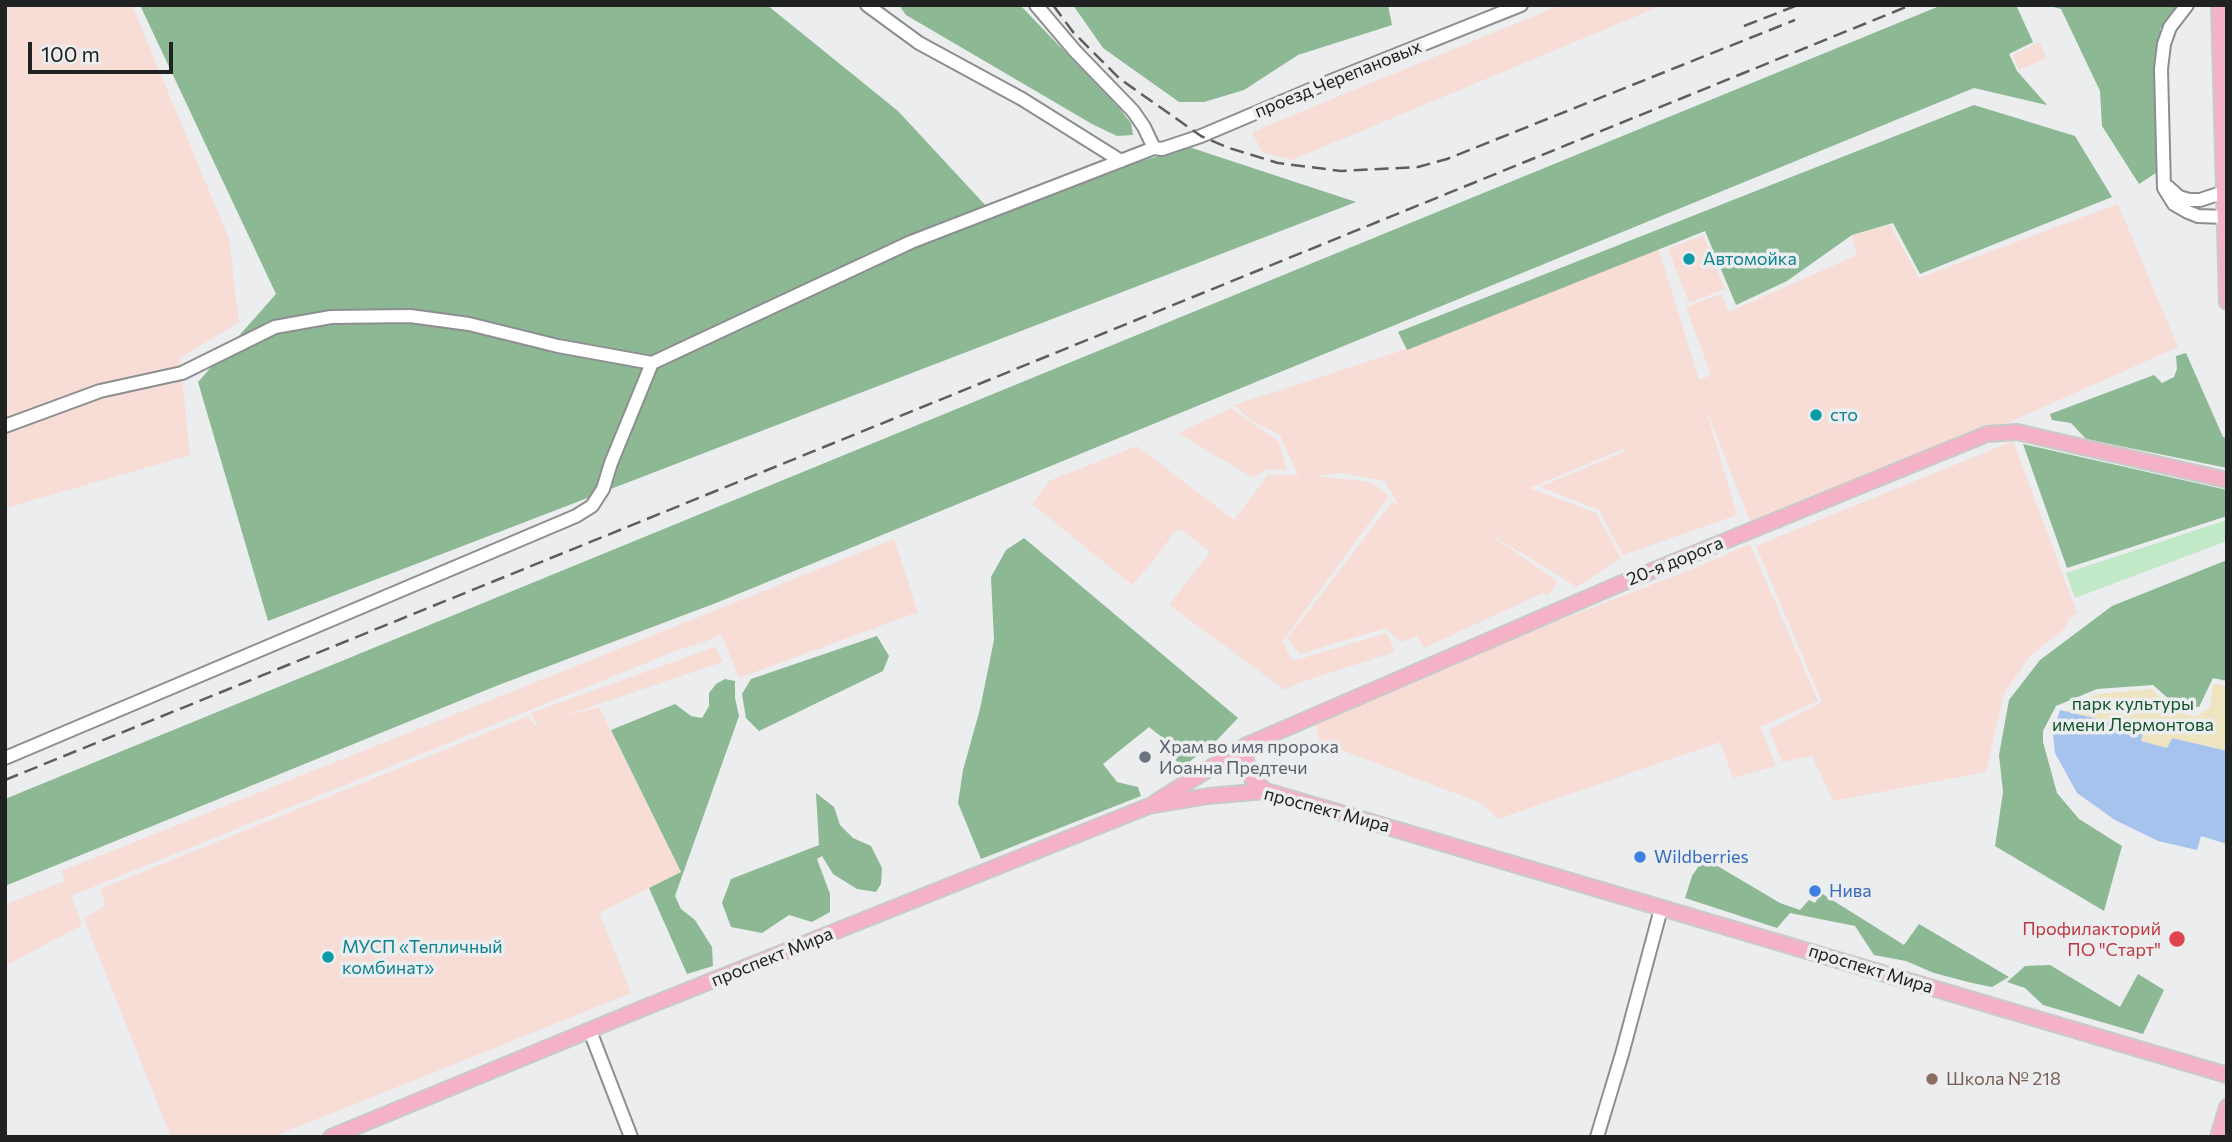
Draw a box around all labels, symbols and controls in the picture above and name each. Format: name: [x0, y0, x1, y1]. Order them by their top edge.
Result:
scale bar: [32, 28, 177, 72]
street label: проезд Черепановых: [1251, 36, 1425, 122]
text: 100 m: [41, 41, 100, 66]
place label: Автомойка: [1703, 248, 1797, 270]
marker: Автомойка: [1681, 251, 1697, 267]
place label: сто: [1830, 404, 1858, 426]
marker: сто: [1808, 407, 1824, 423]
street label: 20-я дорога: [1624, 532, 1726, 590]
park label: парк культуры имени Лермонтова: [2052, 693, 2214, 736]
place label: Храм во имя пророка Иоанна Предтечи: [1159, 736, 1339, 778]
marker: Храм во имя пророка Иоанна Предтечи: [1137, 749, 1153, 765]
street label: проспект Мира: [1262, 783, 1392, 837]
place label: Wildberries: [1654, 846, 1749, 868]
marker: Wildberries: [1632, 849, 1648, 865]
place label: Нива: [1829, 880, 1872, 902]
marker: Нива: [1807, 883, 1823, 899]
place label: Профилакторий ПО "Старт": [2022, 918, 2161, 960]
street label: проспект Мира: [708, 923, 836, 991]
marker: Профилакторий ПО "Старт": [2167, 929, 2187, 949]
place label: МУСП «Тепличный комбинат»: [342, 936, 503, 978]
street label: проспект Мира: [1806, 940, 1936, 998]
marker: МУСП «Тепличный комбинат»: [320, 949, 336, 965]
place label: Школа № 218: [1946, 1068, 2061, 1090]
marker: Школа № 218: [1924, 1071, 1940, 1087]

